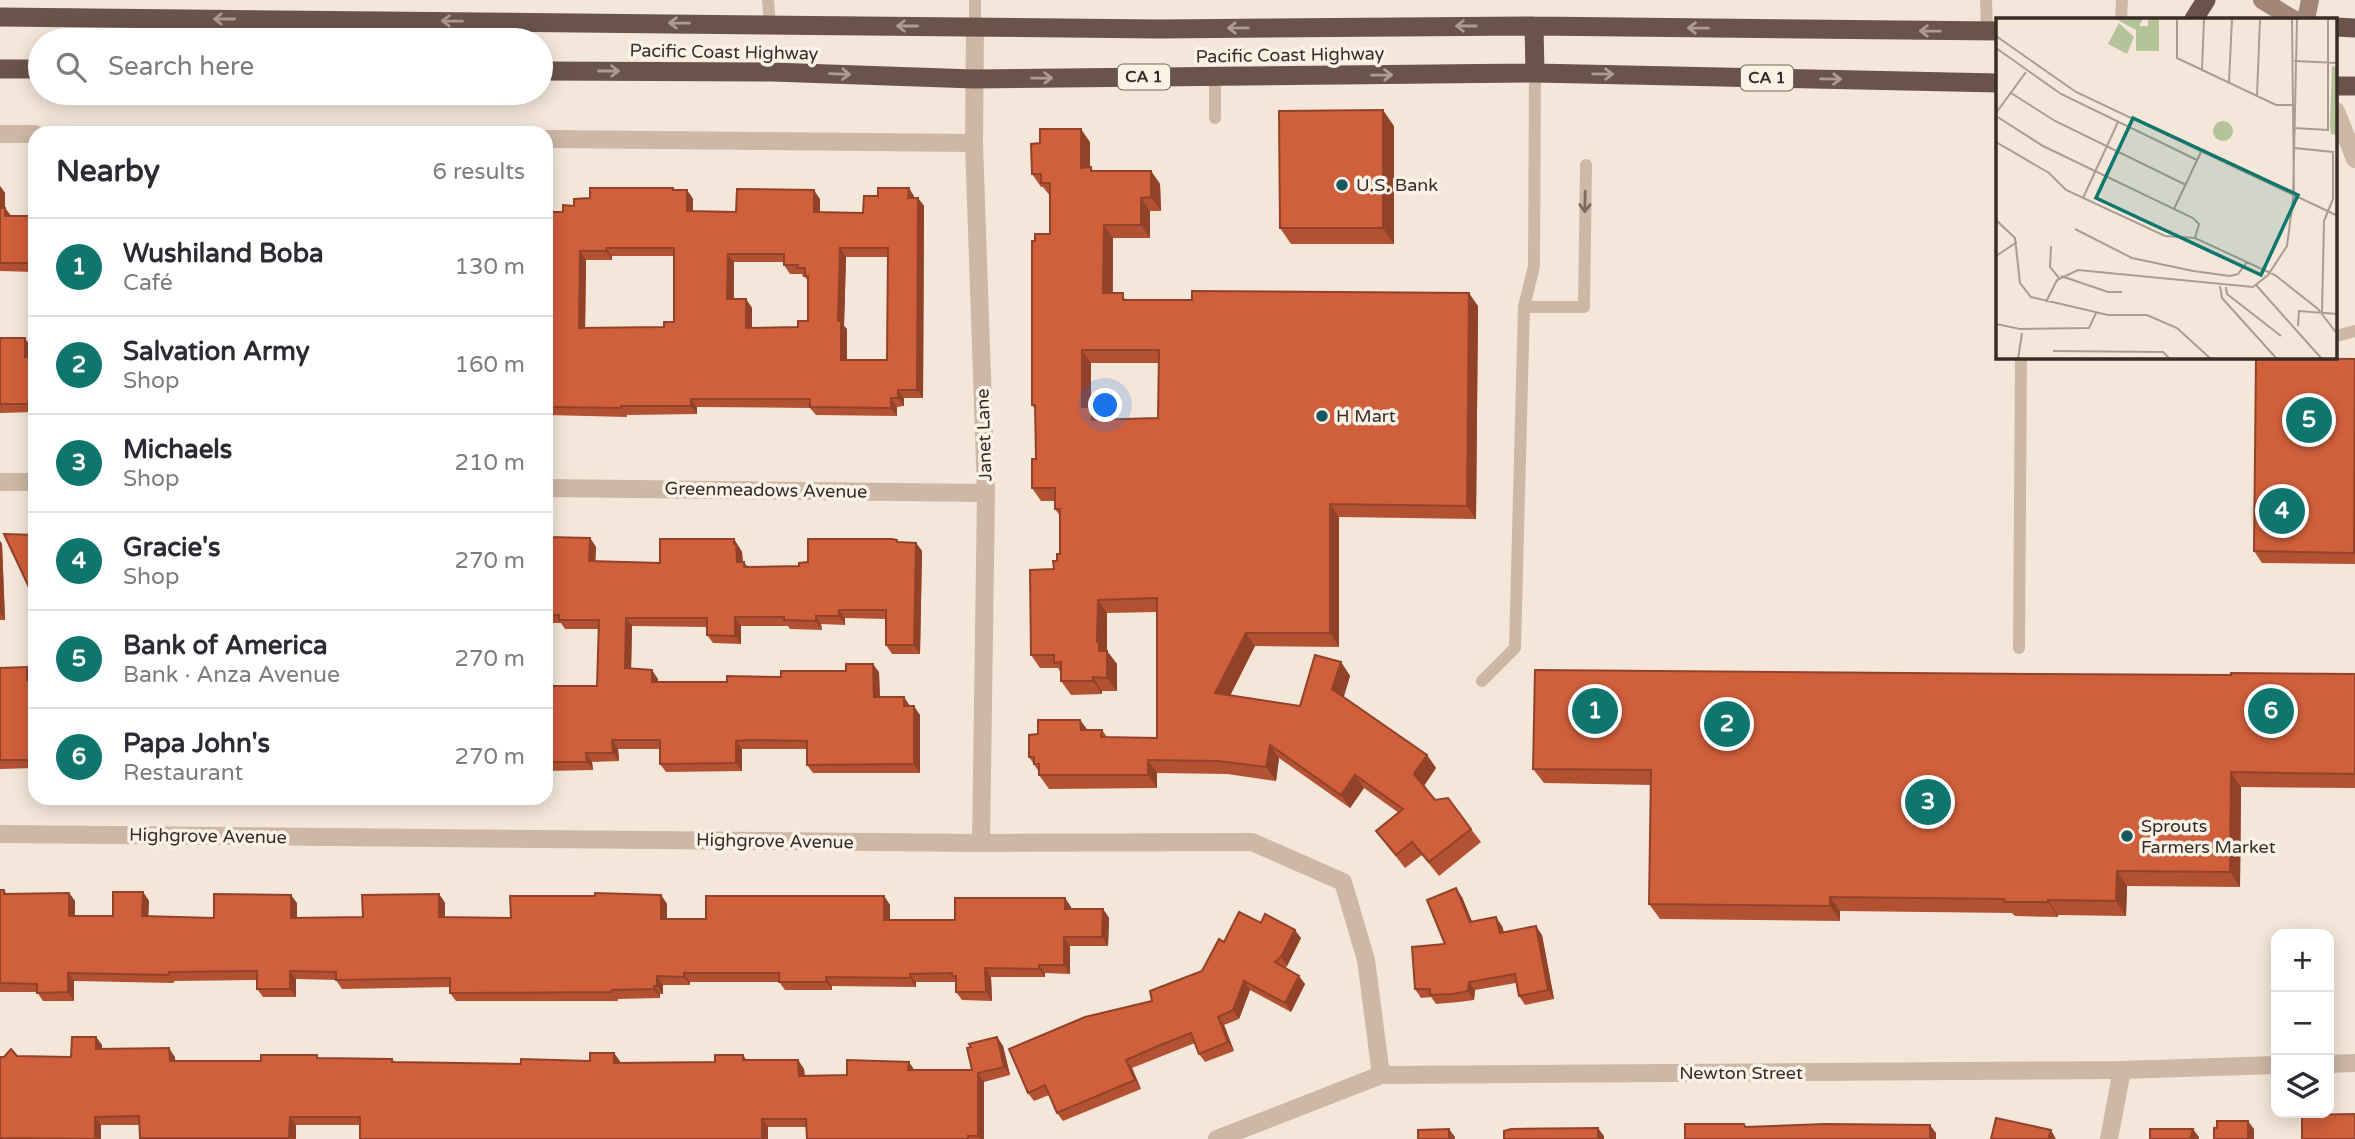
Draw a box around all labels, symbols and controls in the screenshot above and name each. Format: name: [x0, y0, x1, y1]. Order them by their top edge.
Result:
one-way arrow: [213, 12, 236, 26]
one-way arrow: [441, 14, 464, 28]
one-way arrow: [668, 17, 691, 30]
inset map: [1996, 18, 2338, 359]
one-way arrow: [896, 19, 919, 33]
one-way arrow: [1455, 19, 1478, 33]
one-way arrow: [1227, 21, 1250, 35]
one-way arrow: [1686, 21, 1709, 35]
one-way arrow: [1919, 24, 1942, 38]
search box: [28, 28, 553, 105]
street label: Pacific Coast Highway: [629, 39, 819, 65]
street label: Pacific Coast Highway: [1195, 42, 1385, 68]
icon: search: [52, 48, 90, 86]
text: Search here: [108, 51, 254, 82]
one-way arrow: [597, 64, 620, 78]
road number: CA 1: [1118, 64, 1170, 90]
road number: CA 1: [1741, 66, 1793, 90]
one-way arrow: [828, 68, 851, 81]
one-way arrow: [1370, 68, 1393, 82]
one-way arrow: [1592, 68, 1615, 81]
one-way arrow: [1031, 72, 1054, 85]
one-way arrow: [1819, 73, 1842, 86]
text: Nearby: [56, 153, 160, 190]
text: 6 results: [432, 158, 525, 186]
place label: U.S. Bank: [1356, 174, 1438, 196]
marker: U.S. Bank: [1334, 177, 1350, 193]
one-way arrow: [1578, 190, 1592, 213]
text: Wushiland Boba: [123, 238, 324, 269]
text: 1: [72, 253, 86, 281]
text: 130 m: [455, 253, 525, 281]
text: Café: [123, 269, 173, 297]
text: Salvation Army: [123, 336, 310, 367]
text: 2: [72, 351, 86, 379]
text: 160 m: [455, 351, 525, 379]
text: Shop: [123, 367, 180, 395]
street label: Janet Lane: [971, 388, 997, 482]
your location: [1088, 388, 1122, 422]
pin: 5: [2286, 394, 2332, 446]
place label: H Mart: [1336, 405, 1396, 427]
marker: H Mart: [1314, 408, 1330, 424]
text: Michaels: [123, 434, 232, 465]
text: 3: [72, 449, 86, 477]
text: 210 m: [455, 449, 525, 477]
text: Shop: [123, 465, 180, 493]
street label: Greenmeadows Avenue: [665, 477, 867, 503]
pin: 4: [2259, 485, 2305, 537]
text: Gracie's: [123, 532, 221, 563]
text: 4: [72, 547, 86, 575]
text: 270 m: [455, 547, 525, 575]
text: Shop: [123, 563, 180, 591]
text: Bank of America: [123, 630, 328, 661]
text: 5: [72, 645, 86, 673]
text: 270 m: [455, 645, 525, 673]
text: Bank · Anza Avenue: [123, 661, 340, 689]
pin: 1: [1572, 685, 1618, 737]
pin: 6: [2248, 685, 2294, 737]
pin: 2: [1704, 698, 1750, 750]
text: Papa John's: [123, 728, 270, 759]
text: 6: [72, 743, 86, 771]
text: 270 m: [455, 743, 525, 771]
text: Restaurant: [123, 759, 243, 787]
pin: 3: [1905, 776, 1951, 828]
place label: Sprouts Farmers Market: [2141, 815, 2276, 858]
street label: Highgrove Avenue: [129, 824, 287, 848]
marker: Sprouts Farmers Market: [2119, 828, 2135, 844]
street label: Highgrove Avenue: [696, 829, 854, 853]
map controls: [2271, 929, 2334, 1118]
button: +: [2271, 929, 2334, 992]
button: −: [2271, 992, 2334, 1055]
button: layers: [2271, 1055, 2334, 1118]
street label: Newton Street: [1679, 1062, 1803, 1084]

